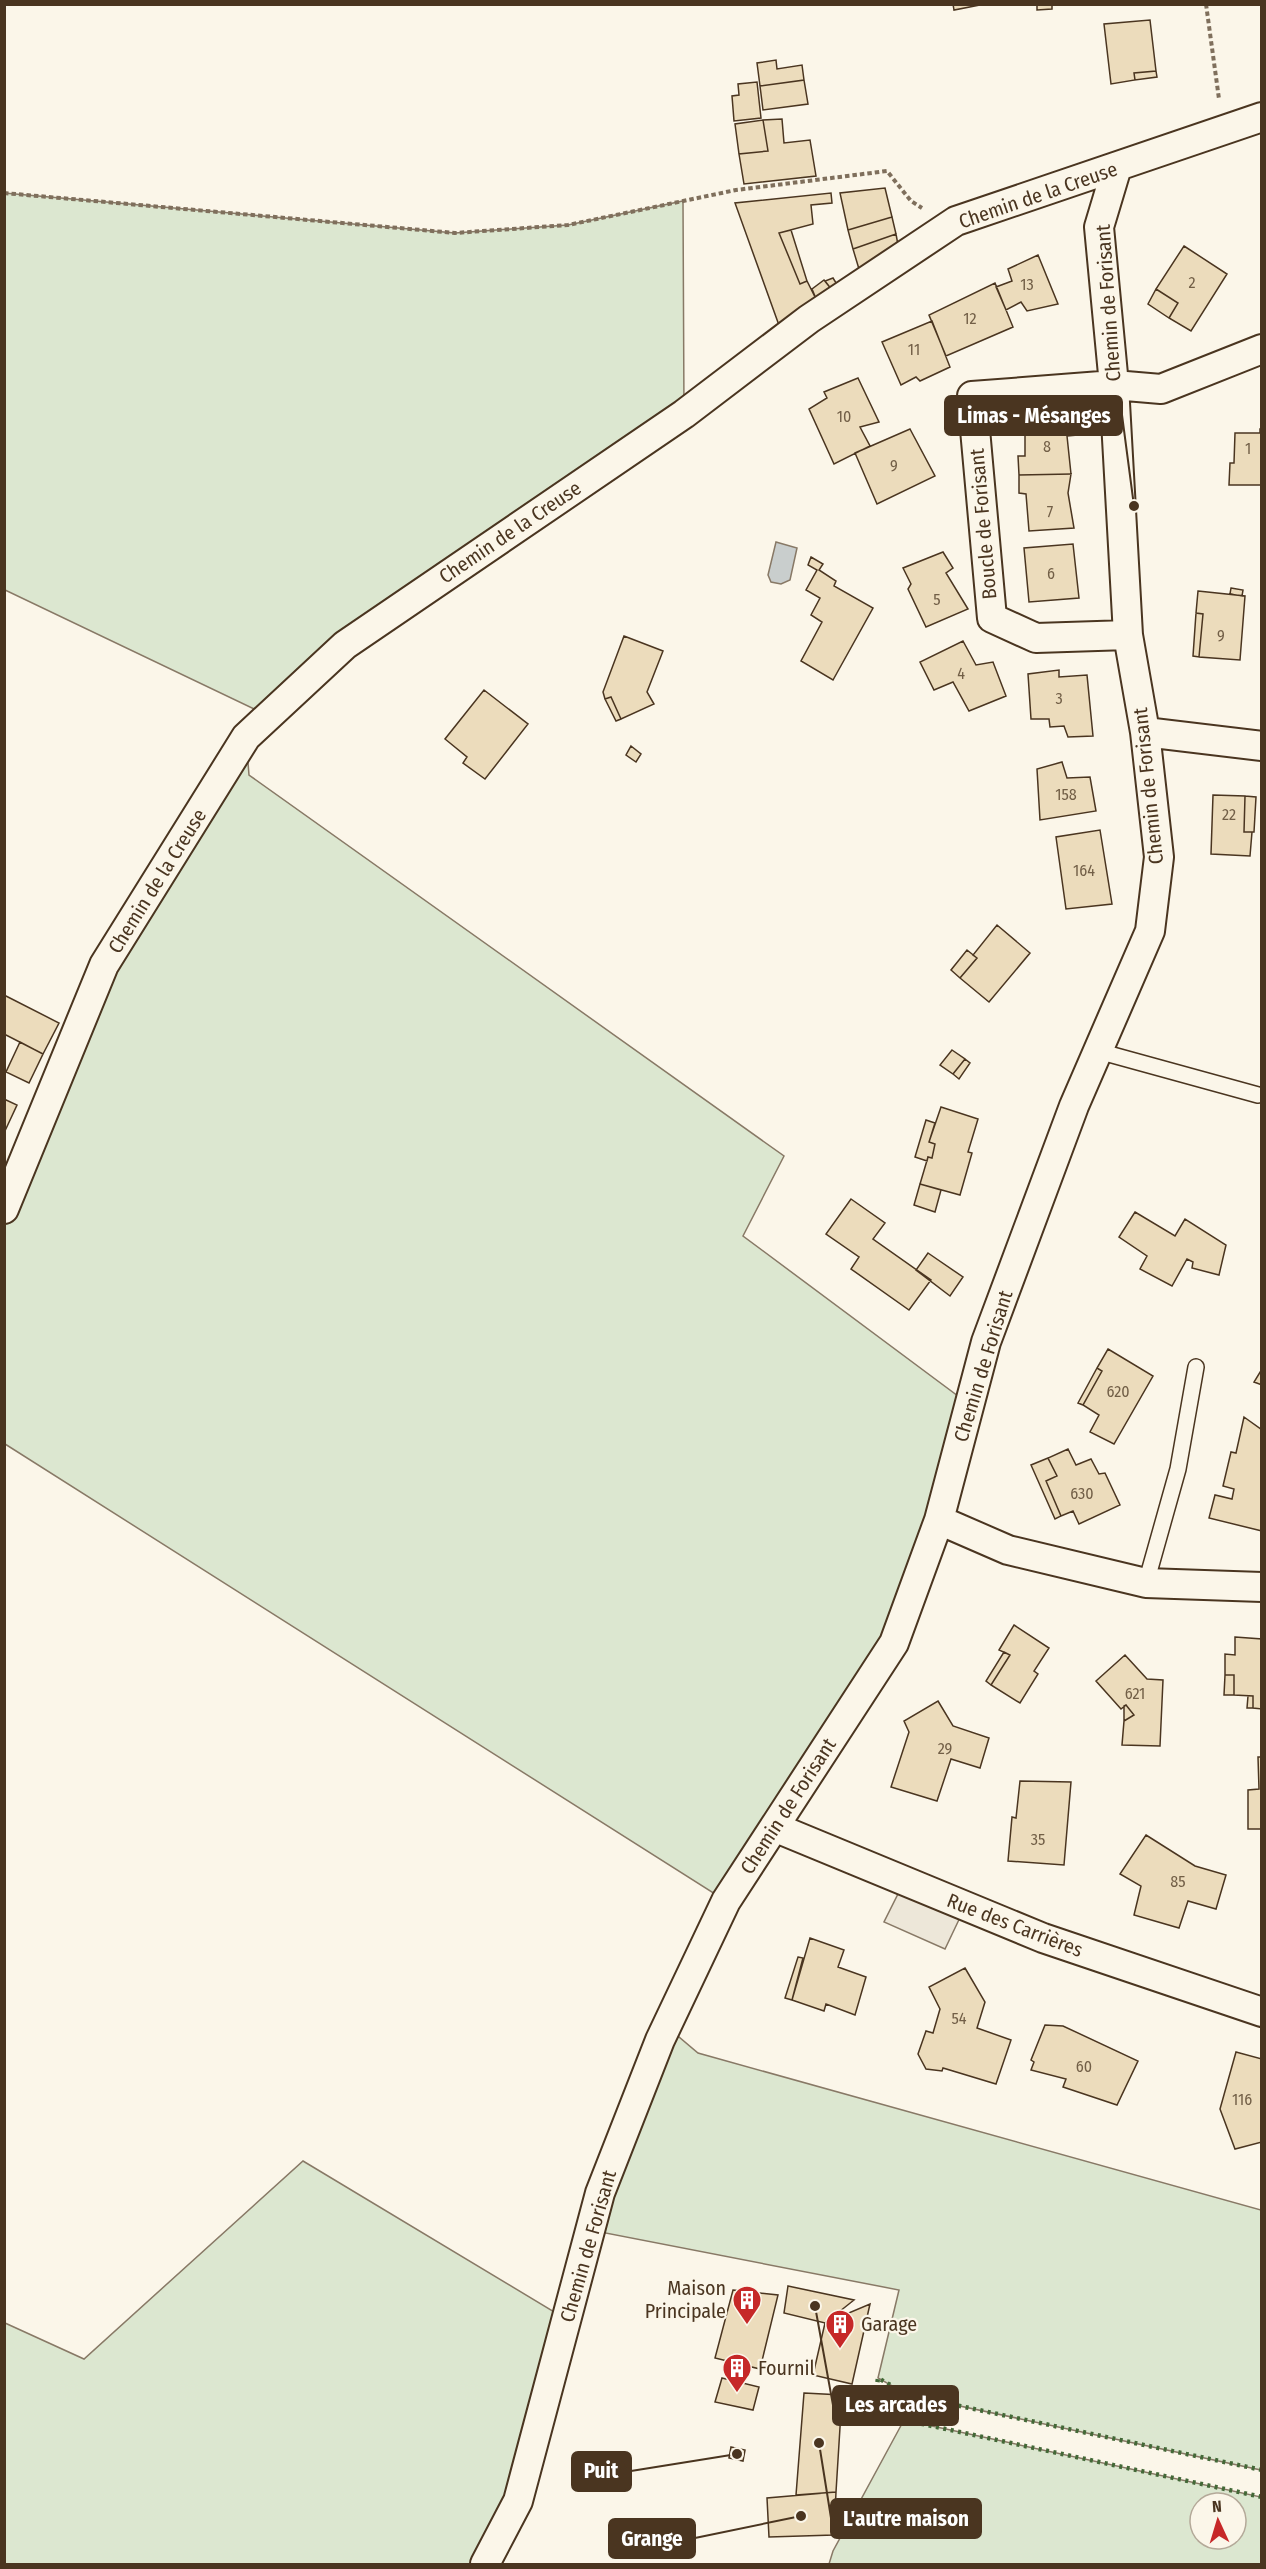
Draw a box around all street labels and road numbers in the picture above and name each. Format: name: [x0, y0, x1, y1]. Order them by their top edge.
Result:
street label: Chemin de la Creuse: [956, 157, 1120, 233]
street label: Chemin de Forisant: [1091, 223, 1125, 382]
street label: Boucle de Forisant: [964, 447, 1002, 600]
street label: Chemin de la Creuse: [434, 476, 586, 588]
street label: Chemin de Forisant: [1128, 706, 1168, 865]
street label: Chemin de la Creuse: [103, 804, 211, 958]
street label: Chemin de Forisant: [949, 1287, 1018, 1445]
street label: Chemin de Forisant: [735, 1733, 841, 1878]
street label: Rue des Carrières: [944, 1888, 1086, 1962]
street label: Chemin de Forisant: [555, 2167, 621, 2325]

